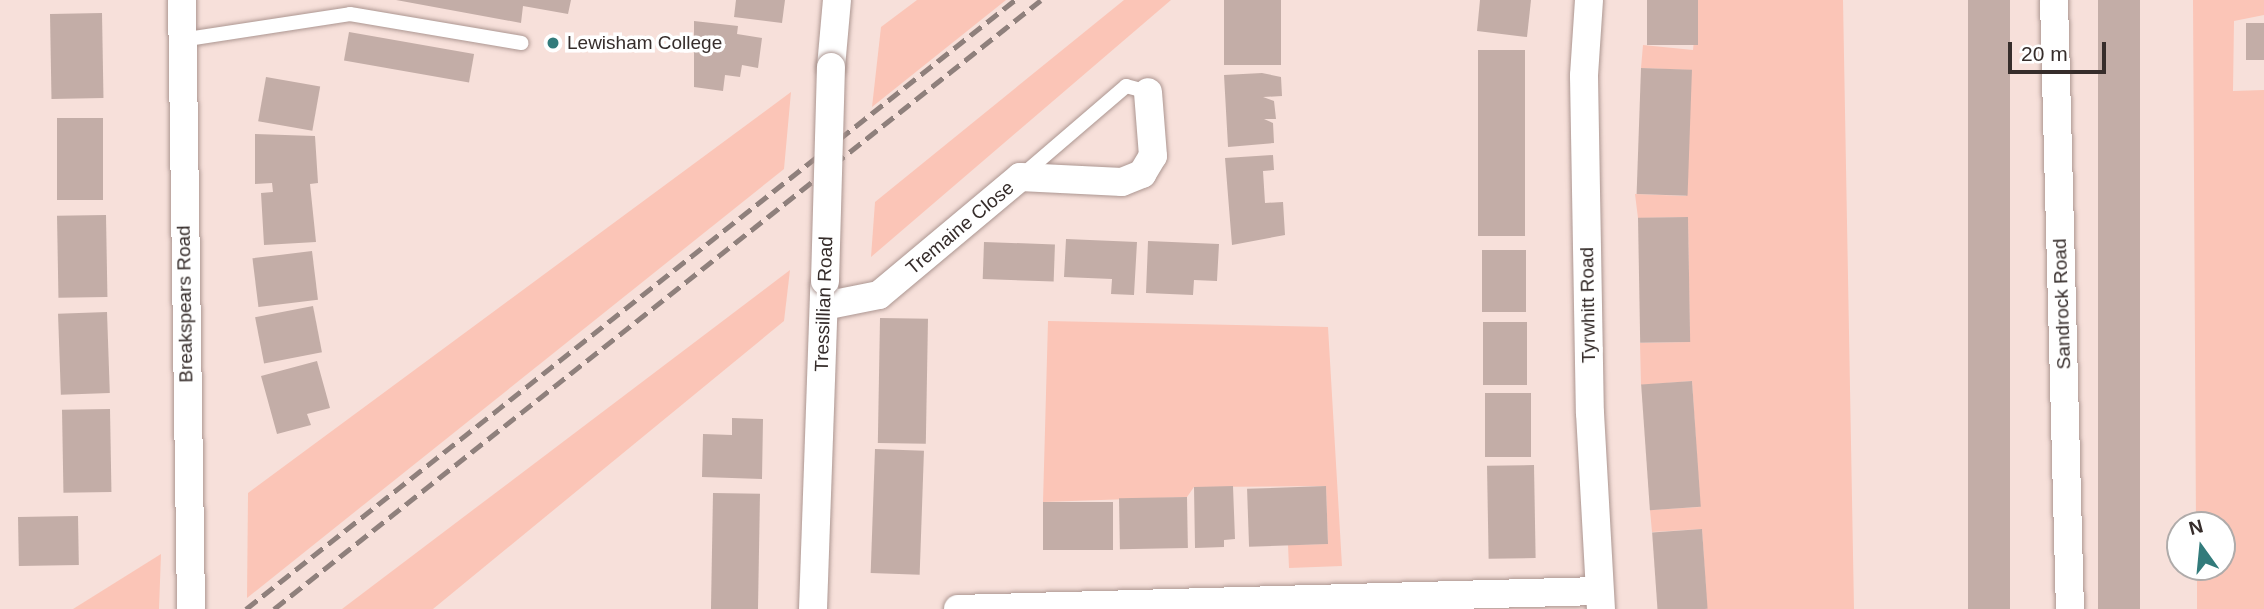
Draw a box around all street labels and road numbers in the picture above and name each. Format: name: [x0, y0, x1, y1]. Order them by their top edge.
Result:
street label: Tremaine Close: [902, 176, 1018, 280]
street label: Breakspears Road: [172, 225, 198, 383]
street label: Tressillian Road: [810, 236, 838, 372]
street label: Sandrock Road: [2048, 238, 2076, 370]
street label: Tyrwhitt Road: [1576, 247, 1600, 363]

